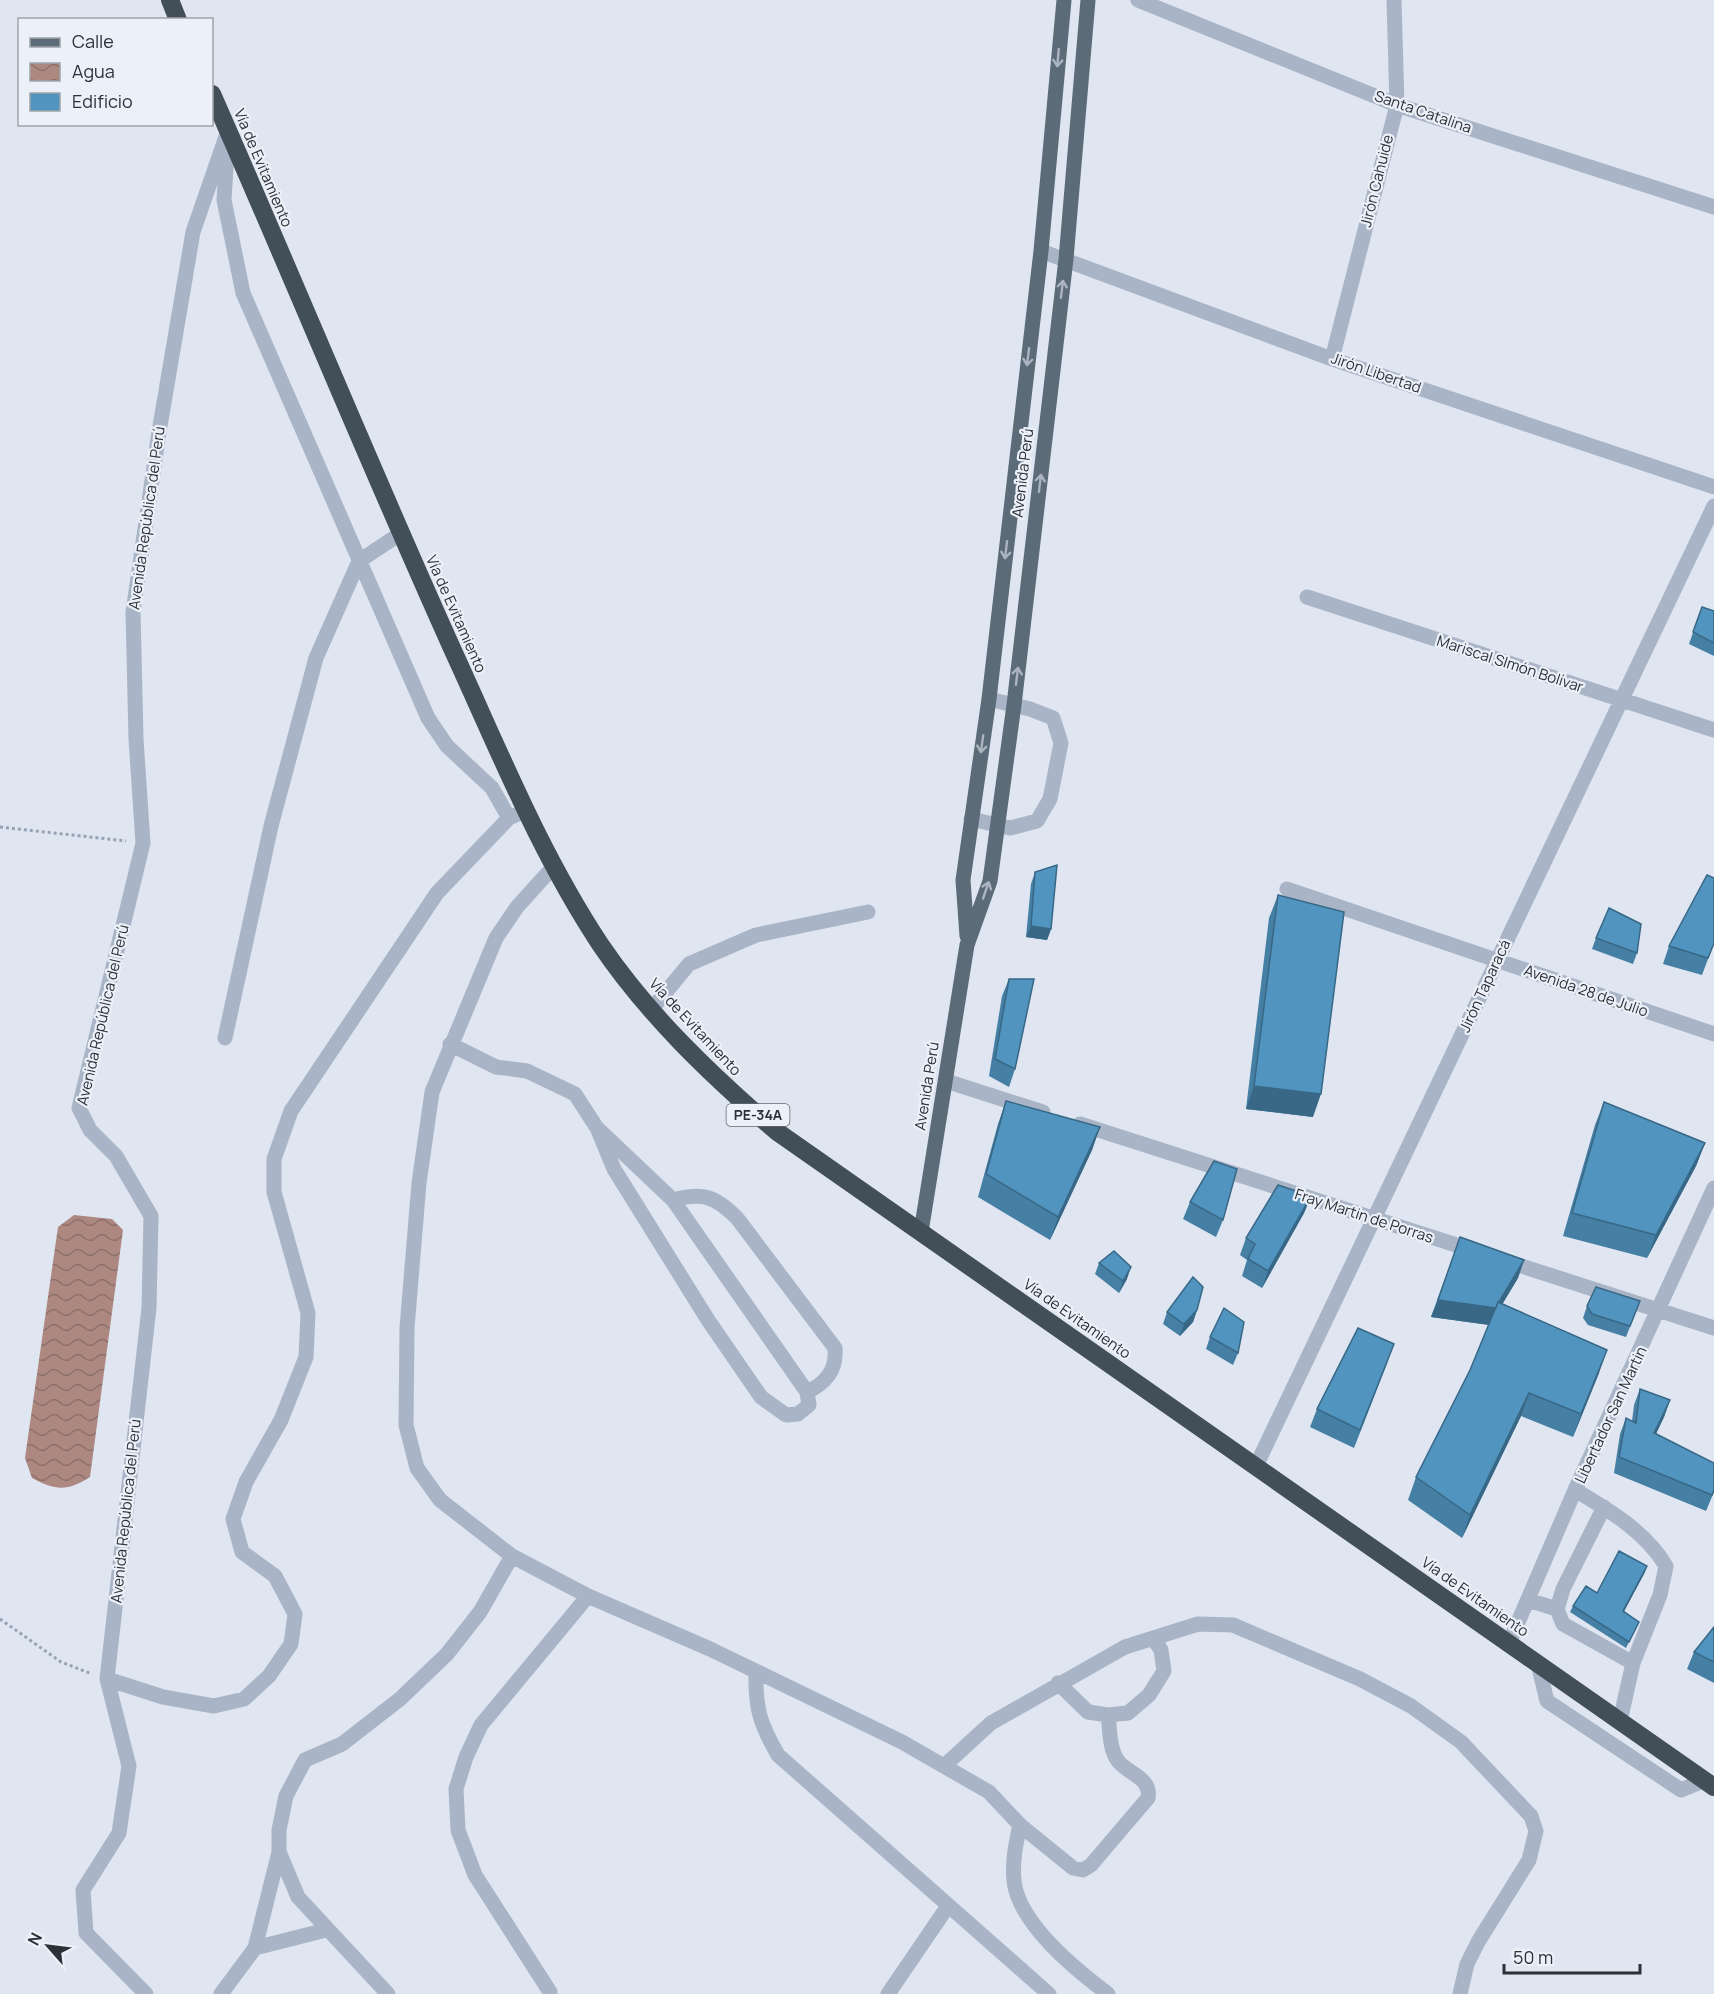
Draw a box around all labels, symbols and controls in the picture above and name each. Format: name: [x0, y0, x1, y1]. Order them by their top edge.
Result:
legend: [18, 18, 213, 126]
text: Calle: [72, 29, 114, 53]
one-way arrow: [1052, 48, 1063, 68]
text: Agua: [72, 59, 115, 83]
street label: Santa Catalina: [1372, 85, 1475, 138]
text: Edificio: [72, 89, 133, 113]
street label: Vía de Evitamiento: [229, 105, 298, 230]
street label: Jirón Cahuide: [1355, 132, 1398, 229]
one-way arrow: [1057, 279, 1068, 299]
one-way arrow: [1023, 346, 1034, 366]
street label: Jirón Libertad: [1328, 347, 1424, 398]
street label: Avenida República del Perú: [123, 425, 170, 611]
street label: Avenida Perú: [1007, 427, 1038, 519]
one-way arrow: [1034, 473, 1045, 493]
one-way arrow: [1000, 540, 1011, 560]
street label: Vía de Evitamiento: [421, 552, 492, 676]
street label: Mariscal SImón Bolívar: [1434, 630, 1587, 697]
one-way arrow: [1012, 667, 1023, 687]
one-way arrow: [977, 734, 988, 753]
one-way arrow: [982, 881, 993, 900]
street label: Avenida República del Perú: [71, 922, 134, 1107]
street label: Jirón Taparacá: [1454, 936, 1515, 1036]
street label: Avenida 28 de Julio: [1521, 959, 1651, 1022]
street label: Vía de Evitamiento: [645, 973, 746, 1080]
street label: Avenida Perú: [909, 1040, 944, 1132]
road number: PE-34A: [726, 1104, 789, 1126]
street label: Fray Martin de Porras: [1292, 1183, 1436, 1248]
street label: Vía de Evitamiento: [1019, 1274, 1135, 1364]
street label: Libertador San Martin: [1570, 1343, 1652, 1487]
street label: Avenida República del Perú: [105, 1418, 146, 1604]
street label: Vía de Evitamiento: [1417, 1552, 1533, 1642]
north arrow: [18, 1916, 78, 1976]
text: N: [22, 1929, 47, 1949]
scale bar: [1504, 1937, 1640, 1975]
text: 50 m: [1513, 1945, 1553, 1969]

